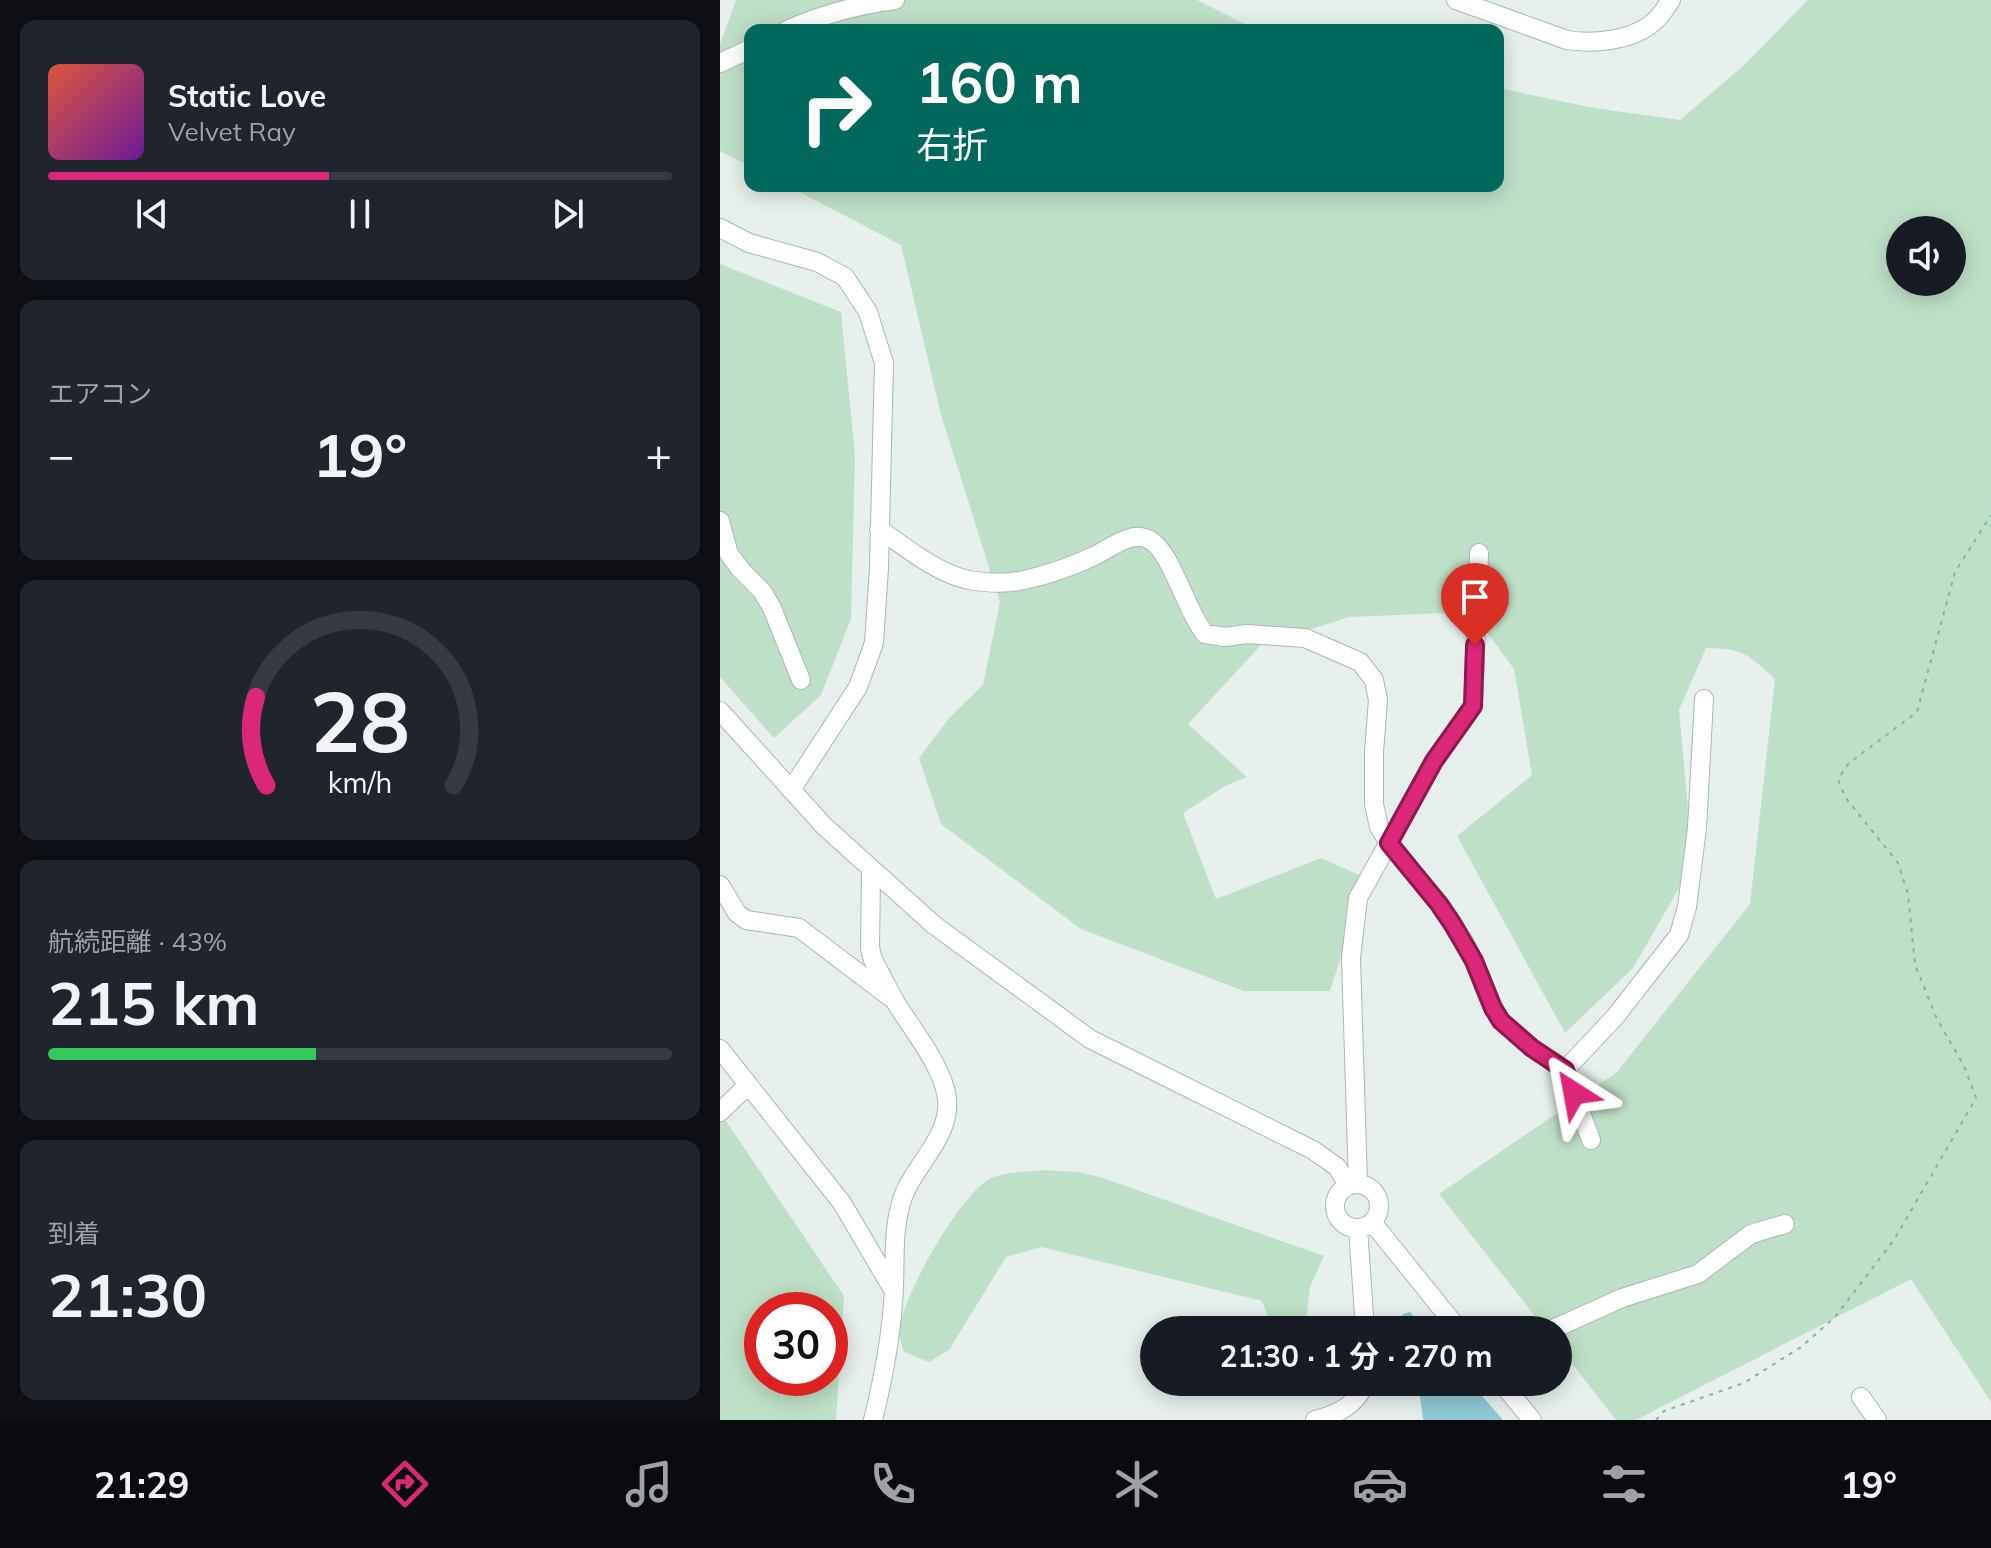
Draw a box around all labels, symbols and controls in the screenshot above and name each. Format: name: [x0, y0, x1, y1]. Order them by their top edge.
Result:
text: 160 m: [916, 47, 1083, 117]
icon: right: [784, 56, 888, 160]
text: Static Love: [168, 77, 326, 115]
text: Velvet Ray: [168, 115, 296, 148]
text: 右折: [916, 122, 988, 167]
icon: previous: [130, 192, 174, 236]
icon: pause: [338, 192, 382, 236]
icon: next: [546, 192, 590, 236]
map controls: [1886, 216, 1966, 296]
button: sound: [1886, 216, 1966, 296]
text: エアコン: [48, 377, 152, 410]
text: 19°: [313, 417, 407, 492]
text: −: [48, 427, 74, 482]
text: +: [646, 427, 672, 482]
pin: [1441, 563, 1509, 645]
icon: arrive: [1453, 575, 1497, 619]
text: 28: [310, 668, 410, 773]
text: km/h: [328, 764, 392, 800]
text: 航続距離 · 43%: [48, 925, 227, 958]
text: 215 km: [48, 965, 260, 1040]
position arrow: [1532, 1051, 1616, 1135]
text: 到着: [48, 1217, 100, 1250]
text: 21:30: [48, 1257, 207, 1332]
speed limit sign: 30: [744, 1292, 848, 1396]
text: 21:30 · 1 分 · 270 m: [1220, 1337, 1492, 1375]
icon: directions: [377, 1456, 433, 1512]
icon: music: [621, 1456, 677, 1512]
icon: phone: [865, 1456, 921, 1512]
icon: climate: [1109, 1456, 1165, 1512]
icon: car: [1352, 1456, 1408, 1512]
icon: filters: [1596, 1456, 1652, 1512]
text: 21:29: [94, 1462, 189, 1507]
text: 19°: [1840, 1462, 1897, 1507]

